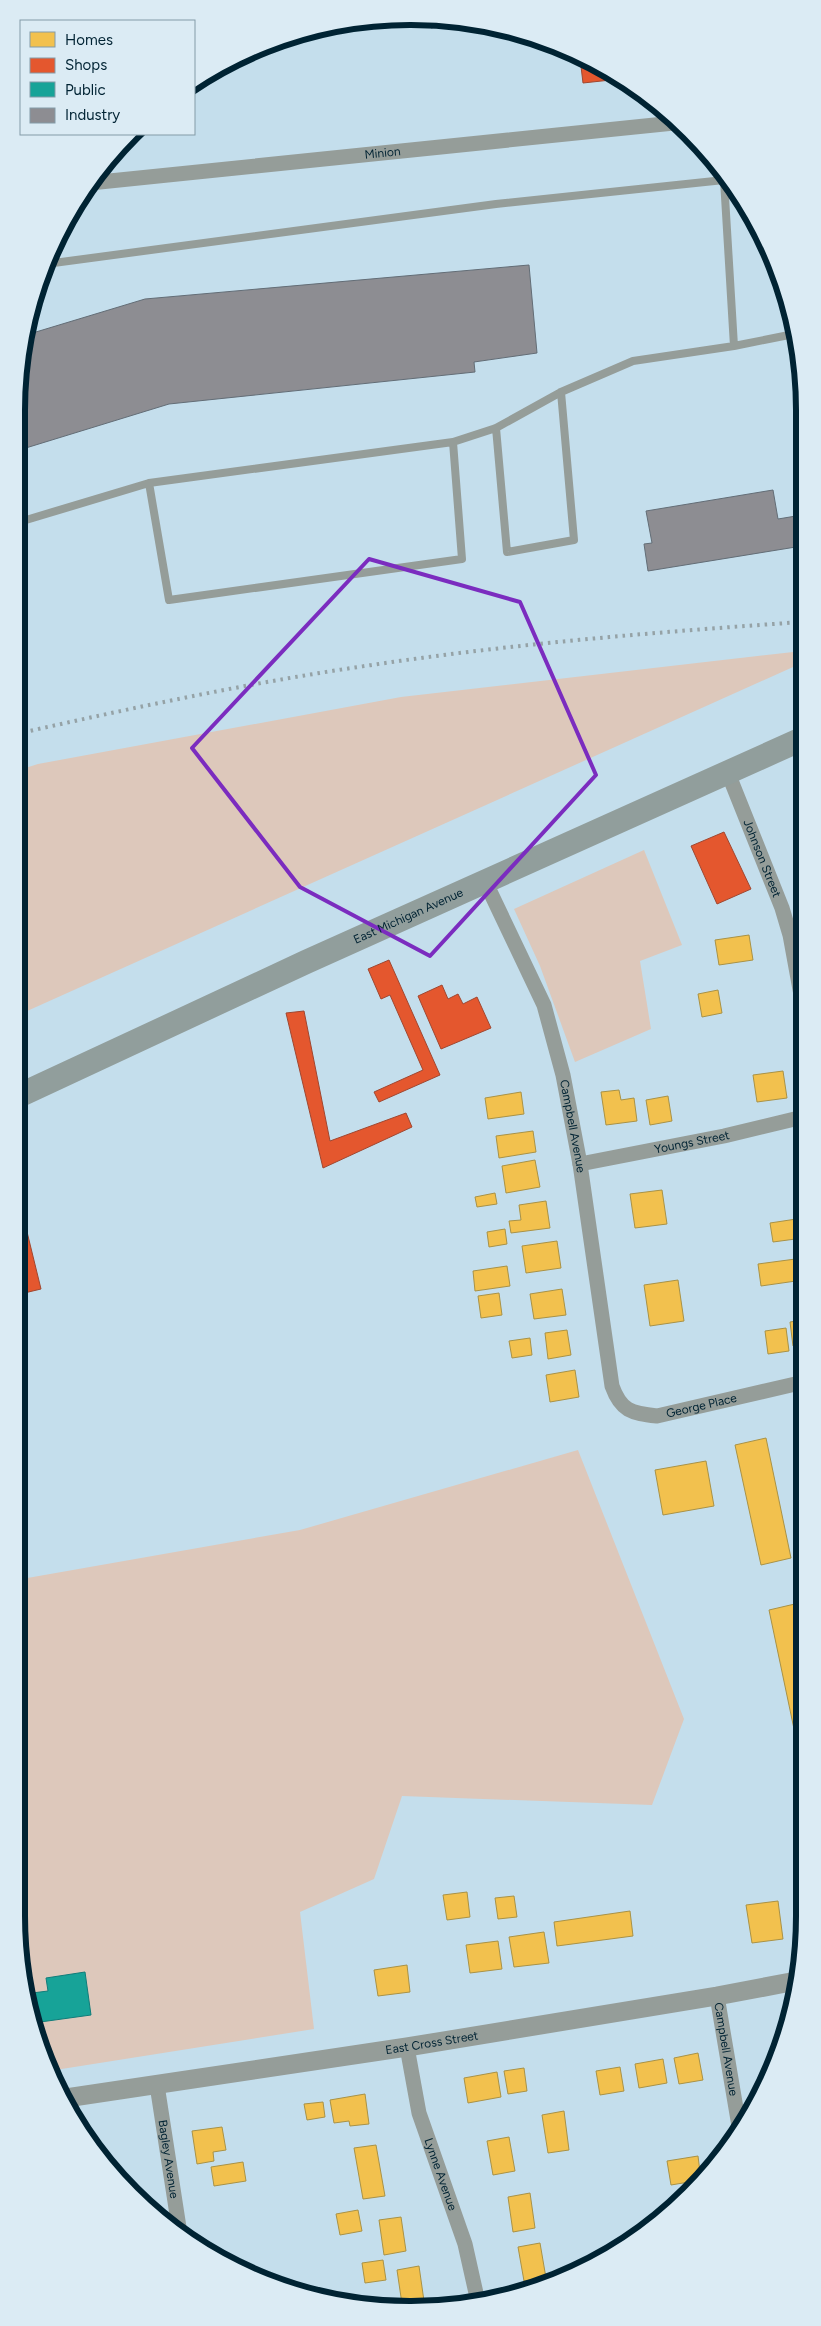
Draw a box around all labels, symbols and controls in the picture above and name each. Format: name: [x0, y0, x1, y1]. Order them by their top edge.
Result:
legend: [20, 20, 195, 135]
text: Homes: [65, 31, 113, 49]
text: Shops: [65, 56, 107, 74]
text: Public: [65, 81, 106, 99]
text: Industry: [65, 106, 120, 124]
street label: Minion: [364, 144, 401, 162]
street label: Johnson Street: [740, 818, 784, 900]
street label: East Michigan Avenue: [351, 885, 466, 947]
street label: Campbell Avenue: [557, 1078, 588, 1174]
street label: Youngs Street: [653, 1128, 731, 1156]
street label: George Place: [665, 1391, 738, 1421]
street label: Campbell Avenue: [711, 2001, 741, 2097]
street label: East Cross Street: [384, 2028, 480, 2057]
street label: Bagley Avenue: [155, 2119, 181, 2200]
street label: Lynne Avenue: [421, 2136, 460, 2213]

